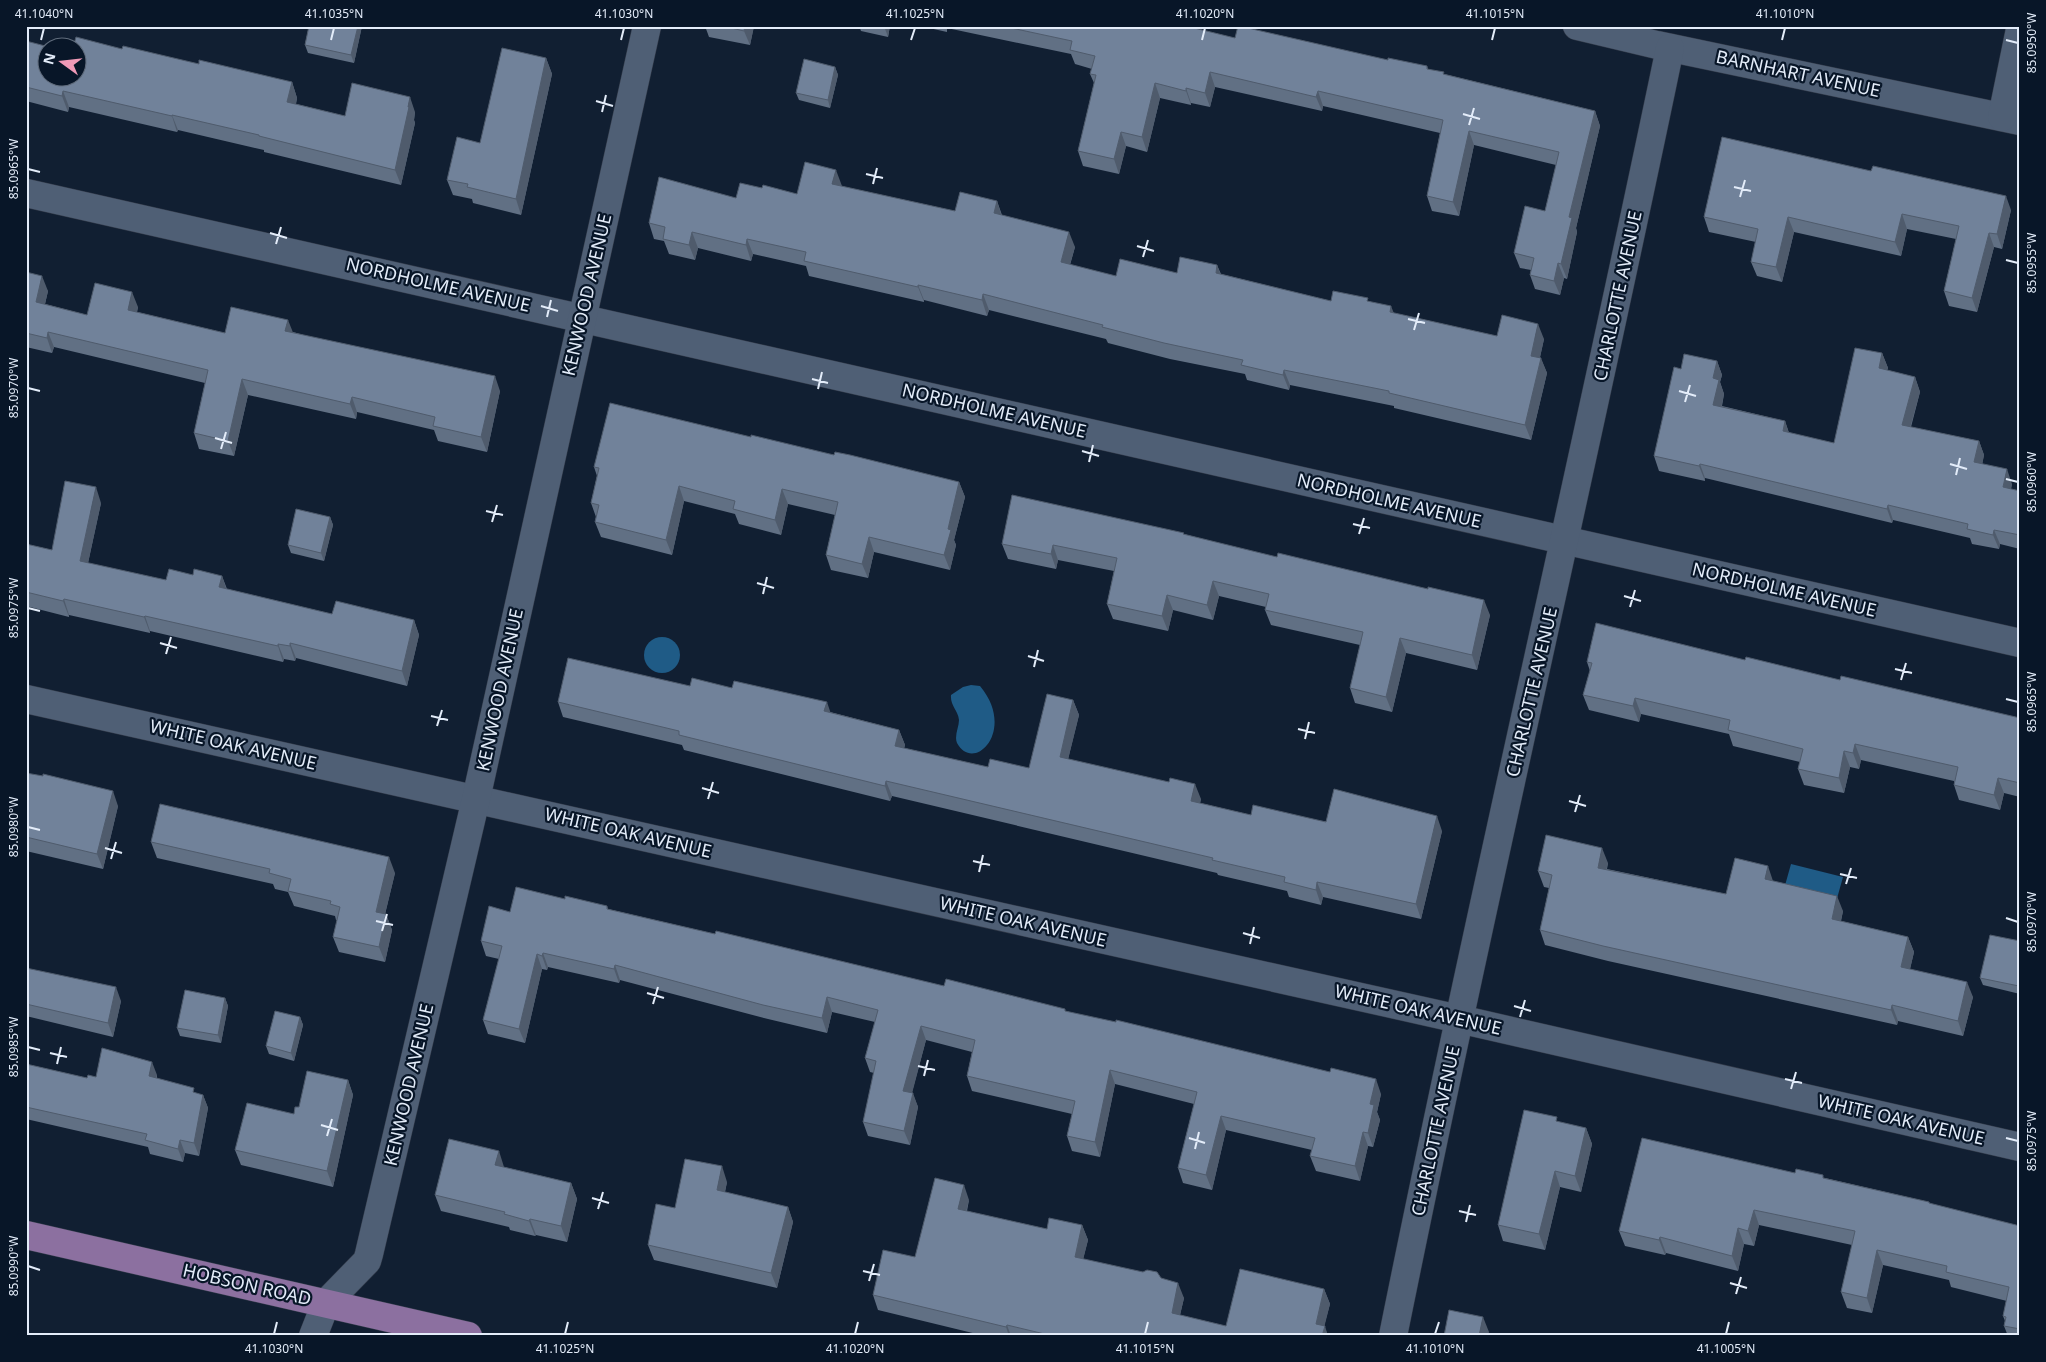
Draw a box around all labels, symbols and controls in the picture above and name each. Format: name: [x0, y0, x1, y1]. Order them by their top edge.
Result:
text: 41.1040°N: [15, 5, 73, 22]
text: 41.1035°N: [305, 5, 363, 22]
text: 41.1030°N: [595, 5, 653, 22]
text: 41.1025°N: [886, 5, 944, 22]
text: 41.1020°N: [1176, 5, 1234, 22]
text: 41.1015°N: [1466, 5, 1524, 22]
text: 41.1010°N: [1756, 5, 1814, 22]
text: 85.0950°W: [2023, 13, 2040, 73]
north arrow: [38, 38, 88, 88]
street label: BARNHART AVENUE: [1714, 44, 1883, 102]
text: N: [38, 51, 60, 66]
text: 85.0965°W: [5, 139, 22, 199]
street label: CHARLOTTE AVENUE: [1587, 208, 1647, 383]
street label: KENWOOD AVENUE: [556, 211, 616, 378]
text: 85.0955°W: [2023, 233, 2040, 293]
street label: NORDHOLME AVENUE: [344, 251, 533, 317]
text: 85.0970°W: [5, 358, 22, 418]
street label: NORDHOLME AVENUE: [900, 377, 1089, 443]
text: 85.0960°W: [2023, 452, 2040, 512]
street label: NORDHOLME AVENUE: [1295, 467, 1484, 533]
street label: NORDHOLME AVENUE: [1690, 556, 1879, 622]
text: 85.0975°W: [5, 578, 22, 638]
street label: CHARLOTTE AVENUE: [1500, 605, 1562, 779]
street label: KENWOOD AVENUE: [470, 606, 528, 773]
text: 85.0965°W: [2023, 672, 2040, 732]
street label: WHITE OAK AVENUE: [148, 713, 319, 775]
text: 85.0980°W: [5, 797, 22, 857]
street label: WHITE OAK AVENUE: [543, 801, 714, 863]
street label: WHITE OAK AVENUE: [938, 890, 1109, 952]
text: 85.0970°W: [2023, 892, 2040, 952]
street label: WHITE OAK AVENUE: [1333, 978, 1504, 1040]
street label: KENWOOD AVENUE: [378, 1001, 438, 1168]
text: 85.0985°W: [5, 1017, 22, 1077]
street label: CHARLOTTE AVENUE: [1405, 1043, 1465, 1218]
street label: WHITE OAK AVENUE: [1816, 1088, 1987, 1150]
text: 85.0975°W: [2023, 1111, 2040, 1171]
text: 85.0990°W: [5, 1236, 22, 1296]
street label: HOBSON ROAD: [181, 1258, 314, 1310]
text: 41.1030°N: [245, 1340, 303, 1357]
text: 41.1025°N: [536, 1340, 594, 1357]
text: 41.1020°N: [826, 1340, 884, 1357]
text: 41.1015°N: [1116, 1340, 1174, 1357]
text: 41.1010°N: [1406, 1340, 1464, 1357]
text: 41.1005°N: [1697, 1340, 1755, 1357]

